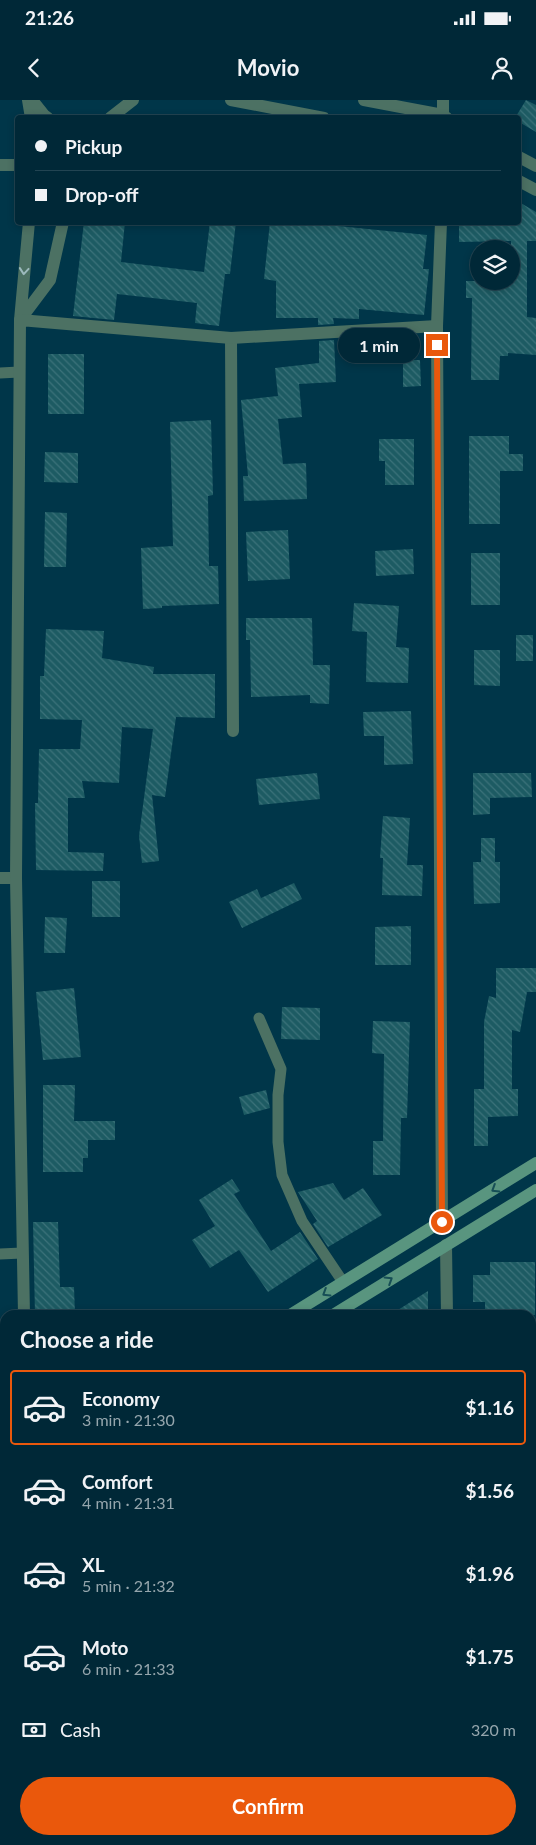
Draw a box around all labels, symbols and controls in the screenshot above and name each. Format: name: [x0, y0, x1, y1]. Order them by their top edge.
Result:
text: 21:26: [25, 6, 74, 29]
icon: back: [20, 54, 48, 82]
text: Movio: [237, 54, 299, 81]
icon: person: [488, 54, 516, 82]
text: Pickup: [65, 135, 122, 158]
text: Drop-off: [65, 183, 139, 206]
map controls: [470, 240, 520, 290]
button: layers: [470, 240, 520, 290]
one-way arrow: [19, 267, 30, 275]
callout: 1 min: [337, 328, 420, 362]
route end: [426, 334, 448, 356]
text: 1 min: [359, 336, 399, 355]
one-way arrow: [491, 1183, 500, 1192]
route start: [431, 1211, 453, 1233]
one-way arrow: [384, 1277, 393, 1286]
one-way arrow: [323, 1286, 332, 1296]
text: Choose a ride: [20, 1326, 154, 1353]
icon: car: [22, 1385, 67, 1430]
text: Economy: [82, 1387, 160, 1410]
text: $1.16: [465, 1396, 514, 1419]
text: 3 min · 21:30: [82, 1410, 175, 1429]
icon: car: [22, 1468, 67, 1513]
text: Comfort: [82, 1470, 153, 1493]
text: $1.56: [465, 1479, 514, 1502]
text: 4 min · 21:31: [82, 1493, 175, 1512]
icon: car: [22, 1551, 67, 1596]
text: XL: [82, 1553, 105, 1576]
text: $1.96: [465, 1562, 514, 1585]
text: 5 min · 21:32: [82, 1576, 175, 1595]
icon: car: [22, 1634, 67, 1679]
text: Moto: [82, 1636, 128, 1659]
text: $1.75: [465, 1645, 514, 1668]
text: 6 min · 21:33: [82, 1659, 175, 1678]
icon: cash: [20, 1716, 48, 1744]
text: Cash: [60, 1718, 101, 1741]
text: 320 m: [471, 1720, 516, 1739]
button: Confirm: [20, 1777, 516, 1835]

